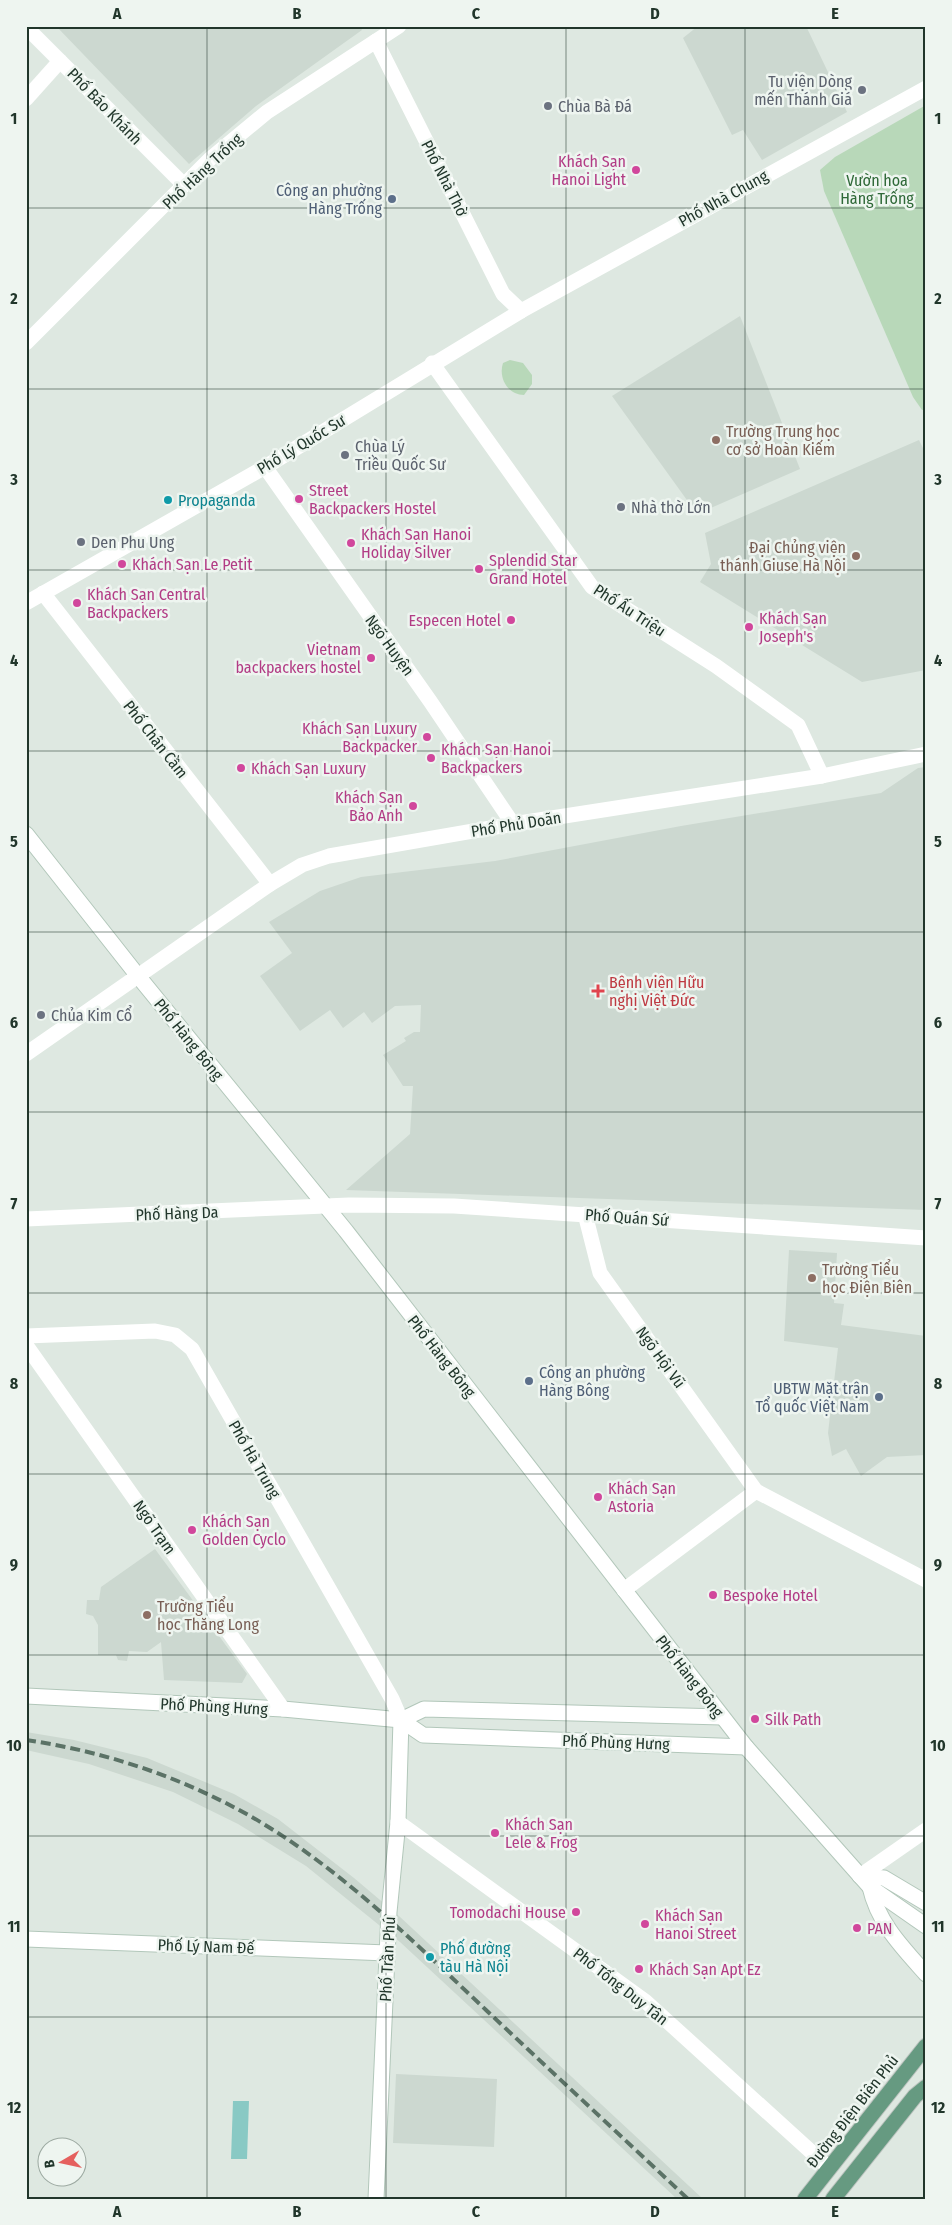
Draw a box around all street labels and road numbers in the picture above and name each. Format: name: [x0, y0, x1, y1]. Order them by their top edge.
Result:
street label: Phố Báo Khánh: [63, 63, 147, 149]
street label: Phố Hàng Trống: [158, 128, 247, 213]
street label: Phố Nhà Thờ: [417, 137, 473, 220]
street label: Phố Nhà Chung: [675, 165, 772, 231]
street label: Phố Lý Quốc Sư: [253, 410, 349, 478]
street label: Phố Ấu Triệu: [590, 578, 670, 641]
street label: Ngõ Huyện: [361, 611, 418, 679]
street label: Phố Chân Cầm: [119, 696, 193, 782]
street label: Phố Phủ Doãn: [469, 807, 563, 841]
street label: Phố Hàng Bông: [150, 994, 228, 1084]
street label: Phố Hàng Da: [135, 1202, 219, 1224]
street label: Phố Quán Sứ: [584, 1204, 670, 1230]
street label: Phố Hàng Bông: [404, 1311, 481, 1402]
street label: Ngõ Hội Vũ: [632, 1323, 689, 1392]
street label: Phố Hà Trung: [225, 1416, 286, 1502]
street label: Ngõ Trạm: [129, 1497, 180, 1558]
street label: Phố Hàng Bông: [652, 1631, 729, 1722]
street label: Phố Phùng Hưng: [160, 1693, 269, 1719]
street label: Phố Phùng Hưng: [562, 1730, 671, 1754]
street label: Phố Trần Phú: [375, 1916, 399, 2002]
street label: Phố Lý Nam Đế: [157, 1934, 255, 1958]
street label: Phố Tống Duy Tân: [570, 1943, 672, 2029]
street label: Đường Điện Biên Phủ: [803, 2051, 902, 2171]

